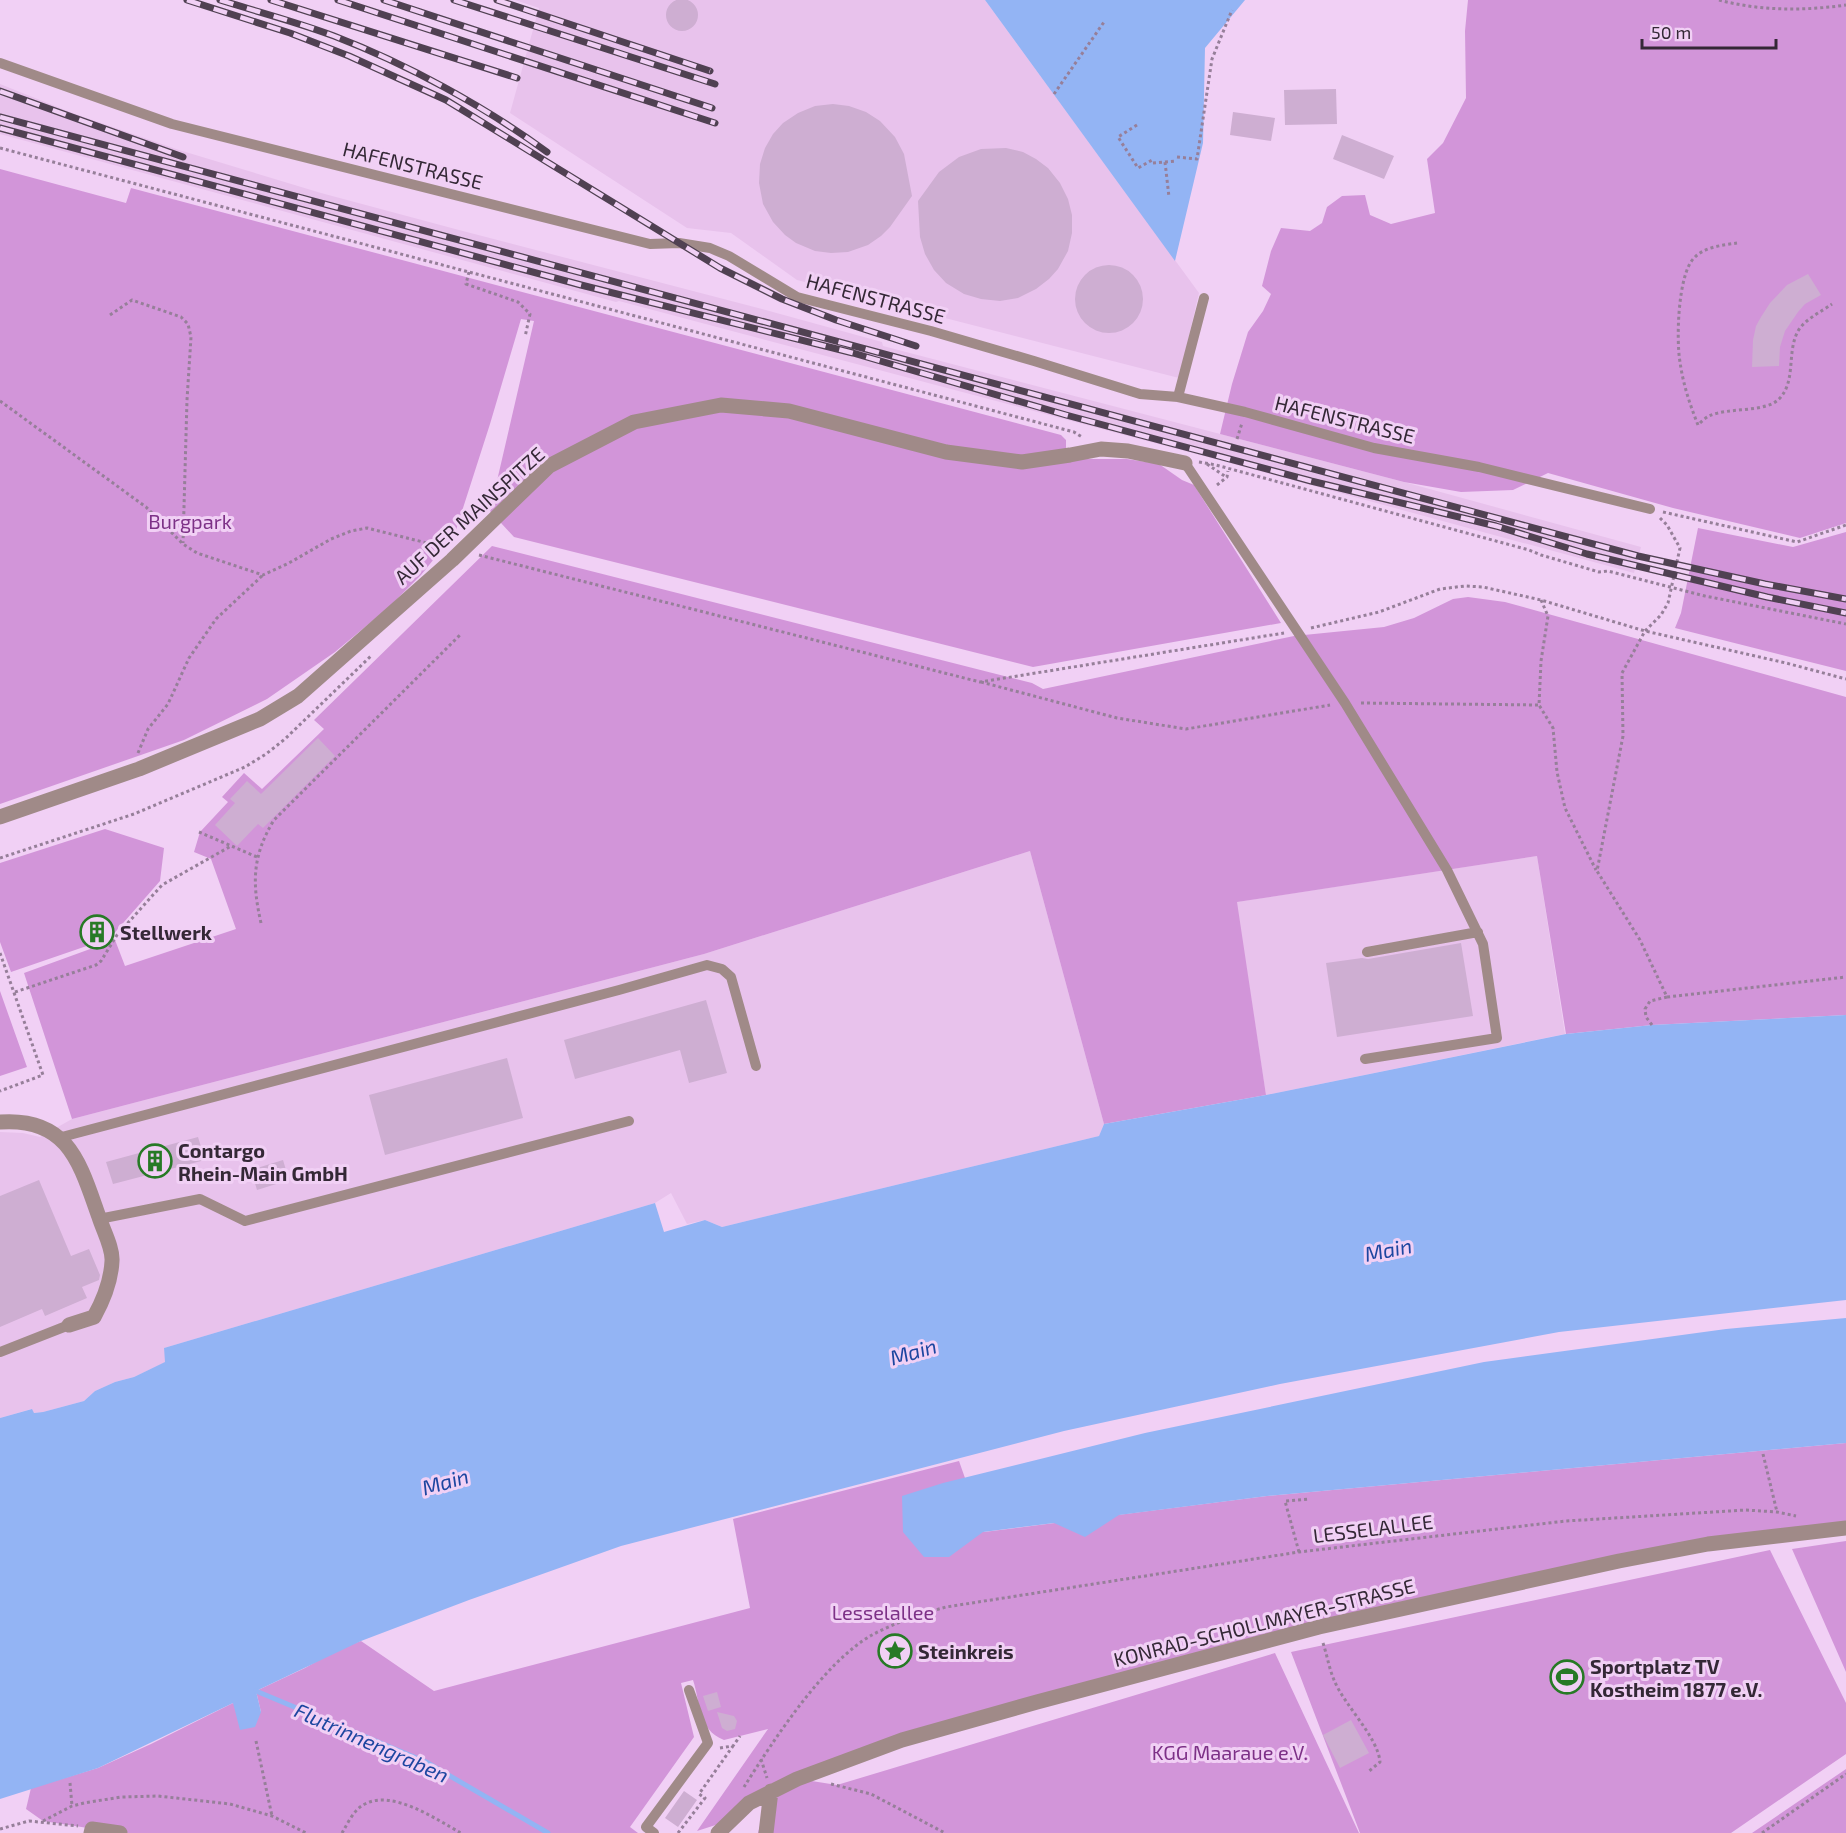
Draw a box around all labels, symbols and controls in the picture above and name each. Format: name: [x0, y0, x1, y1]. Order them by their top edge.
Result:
scale bar: [1642, 12, 1776, 50]
text: 50 m: [1651, 21, 1691, 43]
street label: HAFENSTRASSE: [341, 136, 485, 194]
street label: HAFENSTRASSE: [804, 268, 948, 328]
street label: HAFENSTRASSE: [1273, 390, 1417, 448]
street label: AUF DER MAINSPITZE: [389, 441, 549, 589]
park label: Burgpark: [148, 509, 232, 533]
building icon: Stellwerk: [79, 914, 115, 950]
place label: Stellwerk: [120, 920, 213, 944]
place label: Contargo Rhein-Main GmbH: [178, 1138, 348, 1185]
building icon: Contargo Rhein-Main GmbH: [137, 1143, 173, 1179]
water label: Main: [1362, 1232, 1414, 1266]
water label: Main: [887, 1332, 939, 1370]
water label: Main: [419, 1462, 471, 1500]
street label: LESSELALLEE: [1312, 1509, 1434, 1547]
street label: KONRAD-SCHOLLMAYER-STRASSE: [1111, 1573, 1417, 1671]
park label: Lesselallee: [832, 1600, 934, 1624]
place icon: Steinkreis: [877, 1633, 913, 1669]
place label: Steinkreis: [918, 1639, 1014, 1663]
place label: Sportplatz TV Kostheim 1877 e.V.: [1590, 1654, 1762, 1701]
sports icon: Sportplatz TV Kostheim 1877 e.V.: [1549, 1659, 1585, 1695]
water label: Flutrinnengraben: [291, 1697, 453, 1787]
park label: KGG Maaraue e.V.: [1152, 1740, 1308, 1764]

